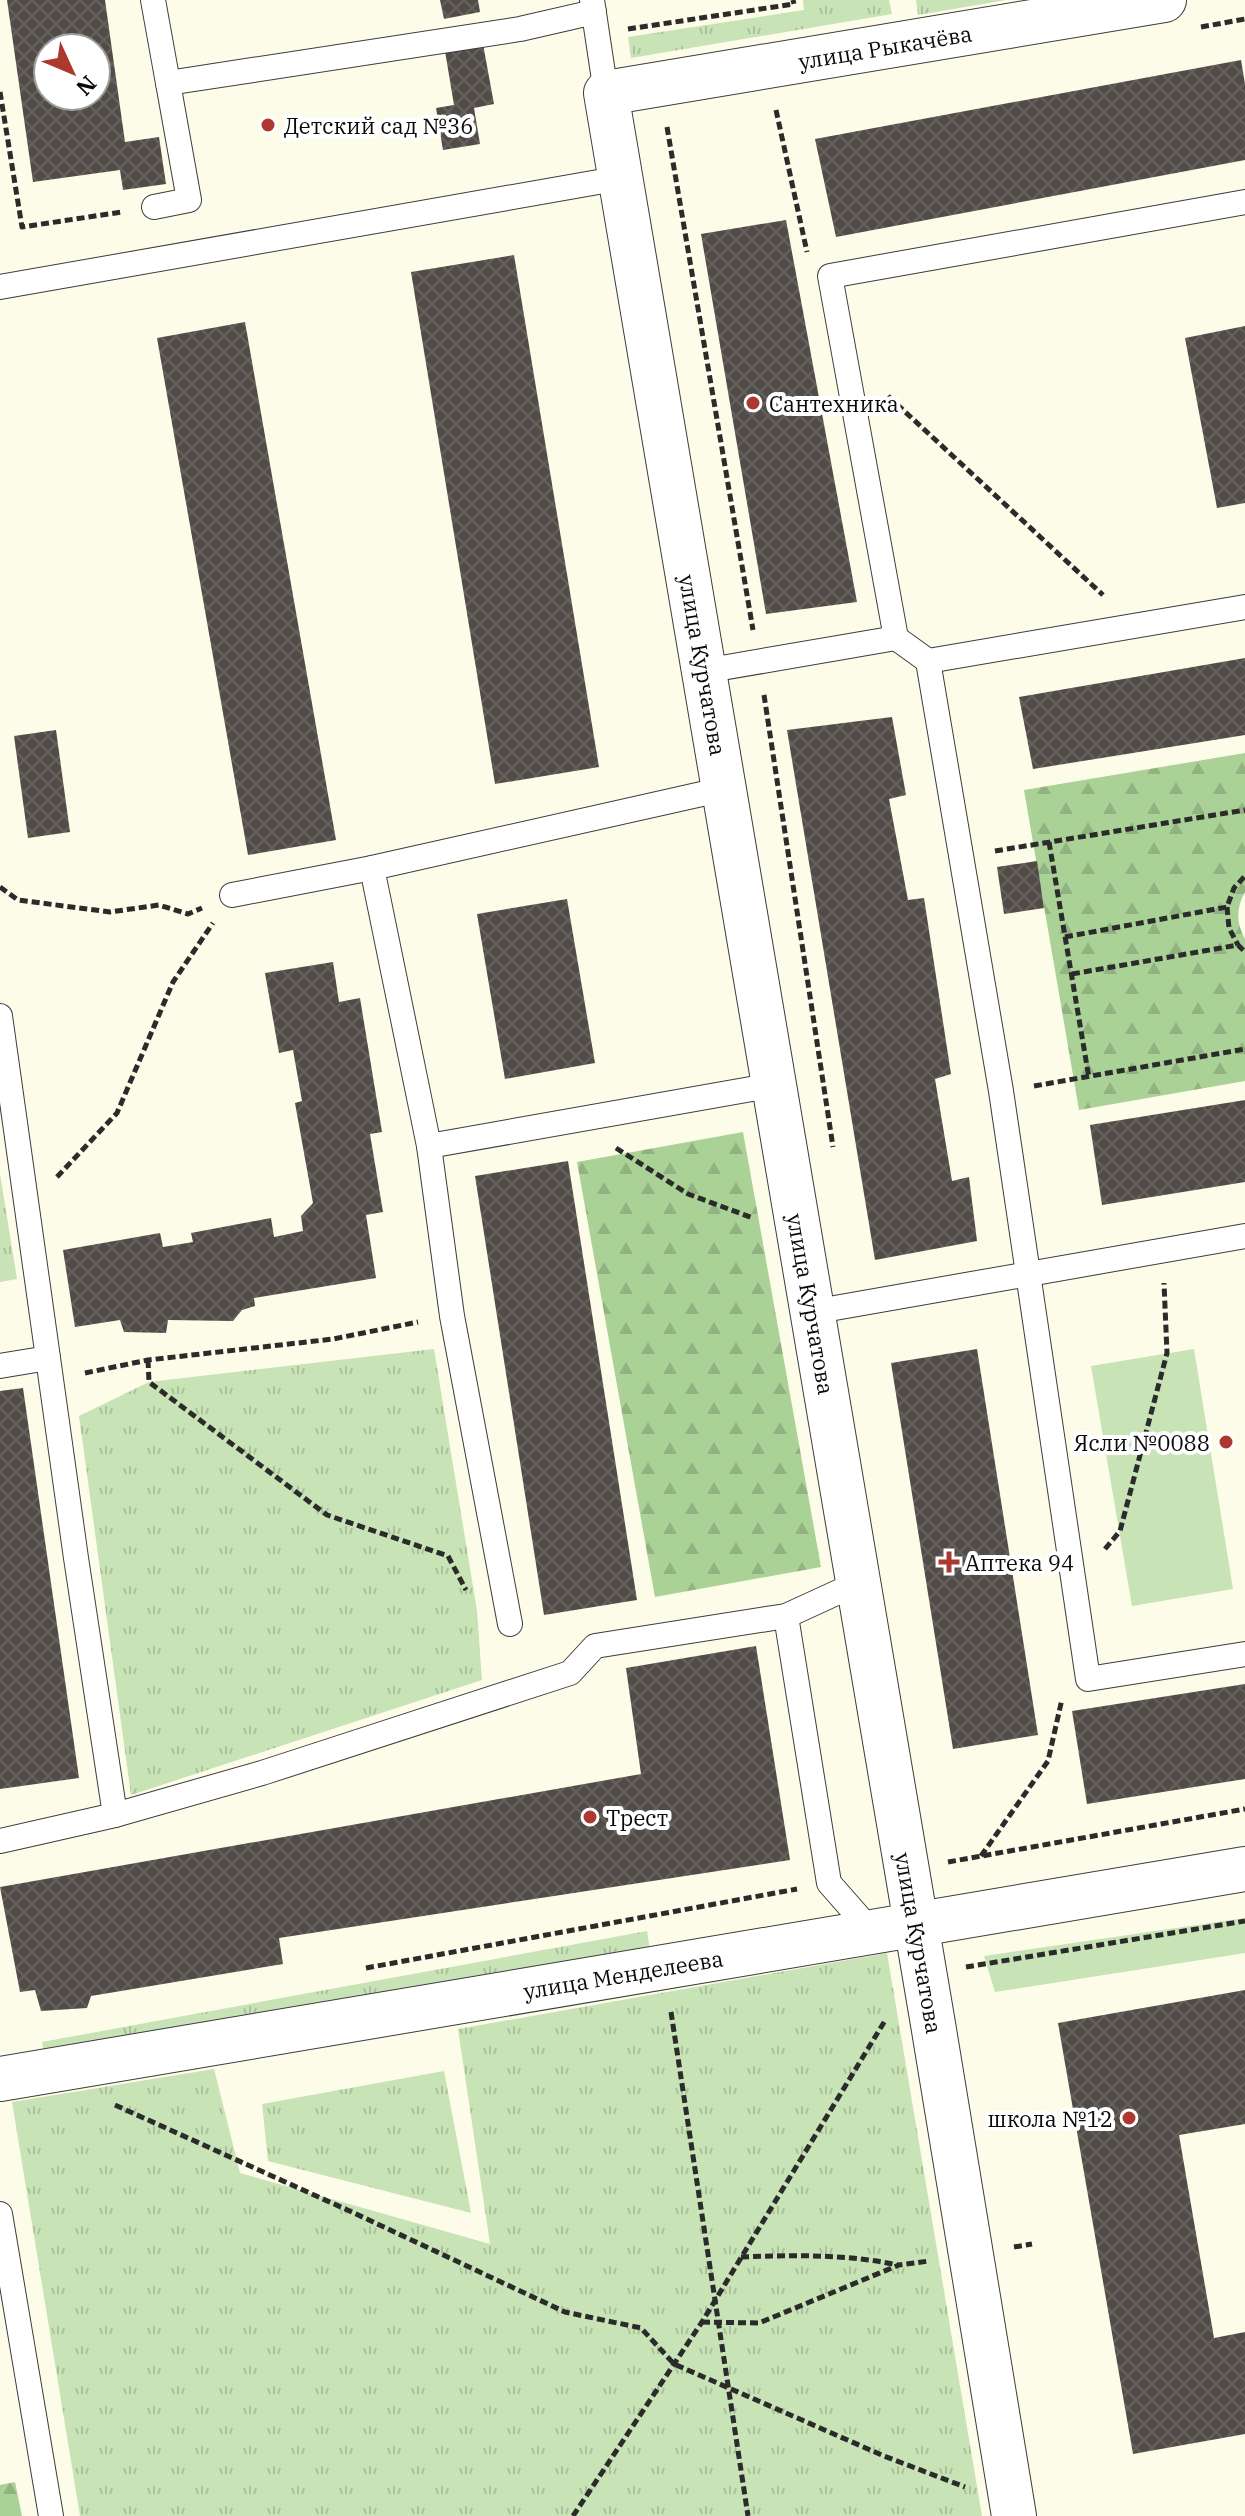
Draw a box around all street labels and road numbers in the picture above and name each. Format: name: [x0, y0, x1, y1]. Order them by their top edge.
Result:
street label: улица Рыкачёва: [796, 18, 974, 75]
street label: улица Курчатова: [673, 572, 733, 758]
street label: улица Курчатова: [781, 1211, 841, 1397]
street label: улица Курчатова: [889, 1850, 949, 2036]
street label: улица Менделеева: [521, 1943, 725, 2005]

